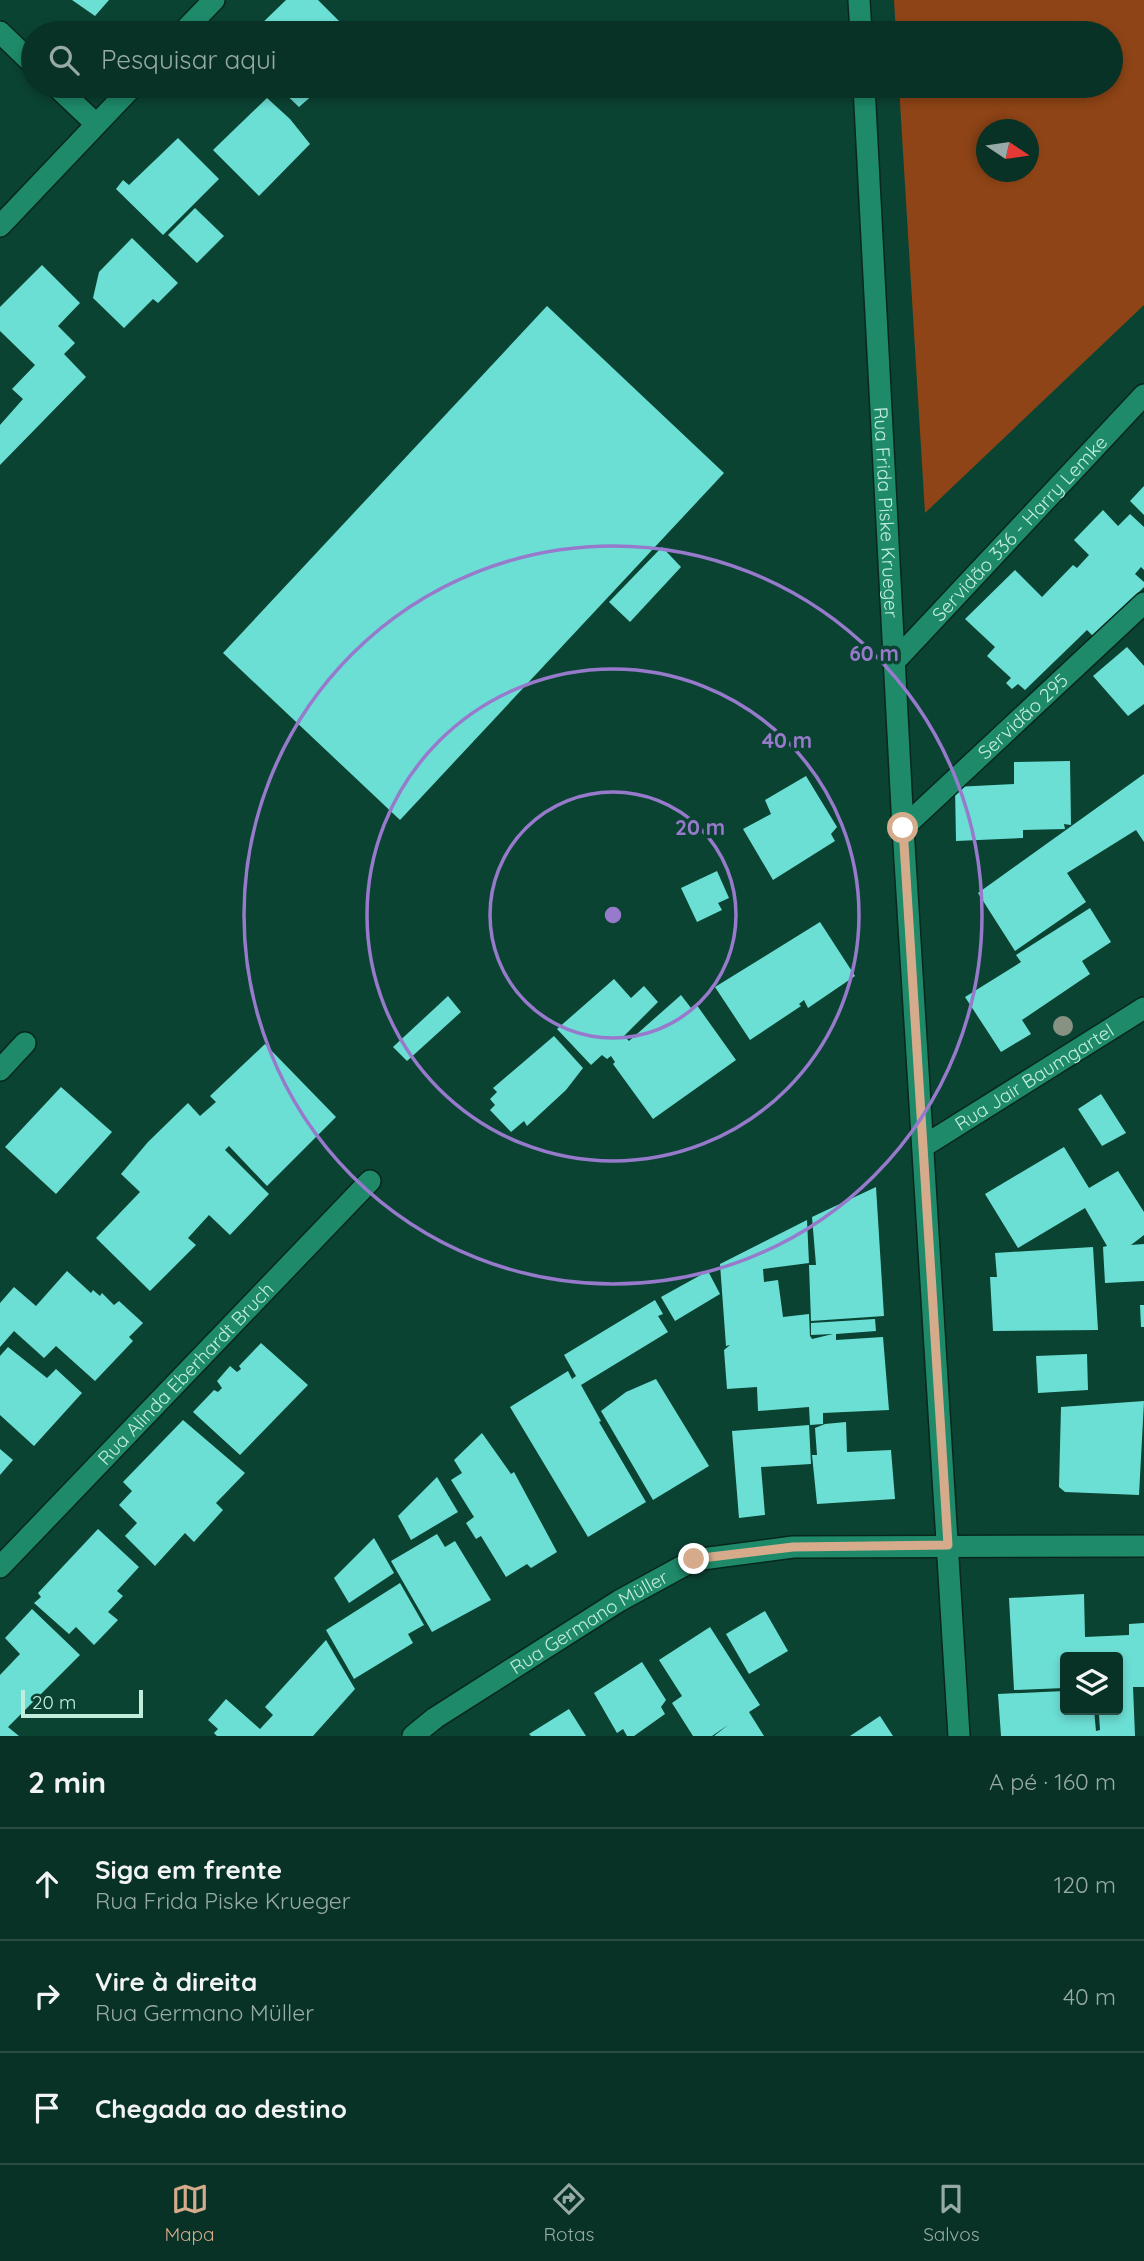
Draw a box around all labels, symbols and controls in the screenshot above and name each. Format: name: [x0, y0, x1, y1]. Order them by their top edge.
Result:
search box: [21, 21, 1123, 98]
icon: search: [45, 41, 83, 79]
text: Pesquisar aqui: [101, 43, 276, 76]
north arrow: [976, 119, 1039, 182]
street label: Rua Frida Piske Krueger: [869, 406, 904, 619]
street label: Servidão 336 - Harry Lemke: [927, 430, 1112, 626]
text: 60 m: [849, 640, 899, 666]
street label: Servidão 295: [973, 668, 1073, 764]
text: 40 m: [762, 727, 812, 753]
route start: [887, 812, 918, 843]
text: 20 m: [675, 814, 725, 840]
centre of rings: [601, 903, 625, 927]
street label: Rua Jair Baumgartel: [950, 1018, 1118, 1136]
street label: Rua Alinda Eberhardt Bruch: [92, 1277, 279, 1470]
route end: [678, 1543, 709, 1574]
street label: Rua Germano Müller: [505, 1564, 673, 1679]
map controls: [1060, 1652, 1123, 1715]
button: layers: [1060, 1652, 1123, 1715]
scale bar: [21, 1687, 144, 1719]
text: 20 m: [32, 1690, 76, 1714]
text: 2 min: [28, 1763, 106, 1801]
text: A pé · 160 m: [989, 1767, 1116, 1796]
text: Siga em frente: [95, 1853, 282, 1886]
icon: ahead: [28, 1865, 66, 1903]
text: 120 m: [1054, 1870, 1116, 1899]
text: Rua Frida Piske Krueger: [95, 1886, 351, 1915]
text: Vire à direita: [95, 1965, 257, 1998]
icon: right: [28, 1977, 66, 2015]
text: 40 m: [1063, 1982, 1116, 2011]
text: Rua Germano Müller: [95, 1998, 314, 2027]
icon: arrive: [28, 2089, 66, 2127]
text: Chegada ao destino: [95, 2092, 347, 2125]
tab: Mapa: [164, 2180, 215, 2246]
tab: Rotas: [543, 2180, 594, 2246]
tab: Salvos: [923, 2180, 980, 2246]

